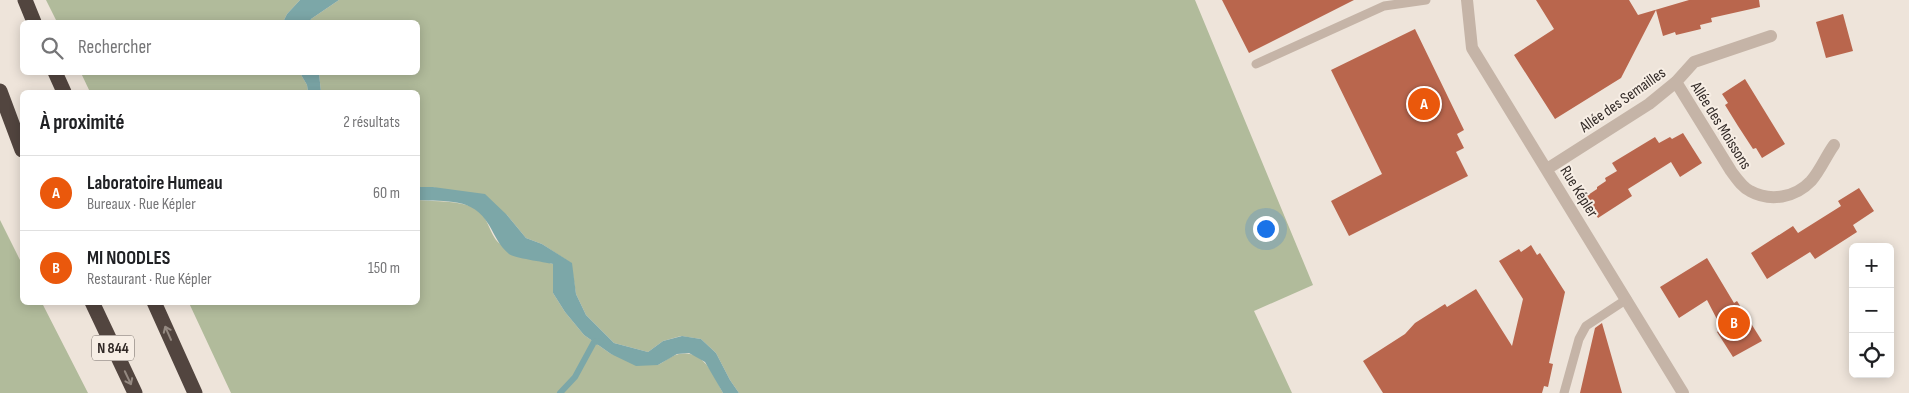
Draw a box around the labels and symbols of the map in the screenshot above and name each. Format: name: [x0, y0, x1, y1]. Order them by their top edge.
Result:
street label: Allée des Semailles: [1575, 63, 1670, 137]
street label: Allée des Moissons: [1686, 78, 1755, 173]
pin: A: [1408, 85, 1440, 123]
street label: Rue Képler: [1556, 163, 1602, 221]
your location: [1253, 216, 1279, 242]
pin: B: [1718, 304, 1750, 342]
one-way arrow: [162, 326, 172, 341]
road number: N 844: [92, 336, 134, 360]
one-way arrow: [123, 370, 133, 385]

